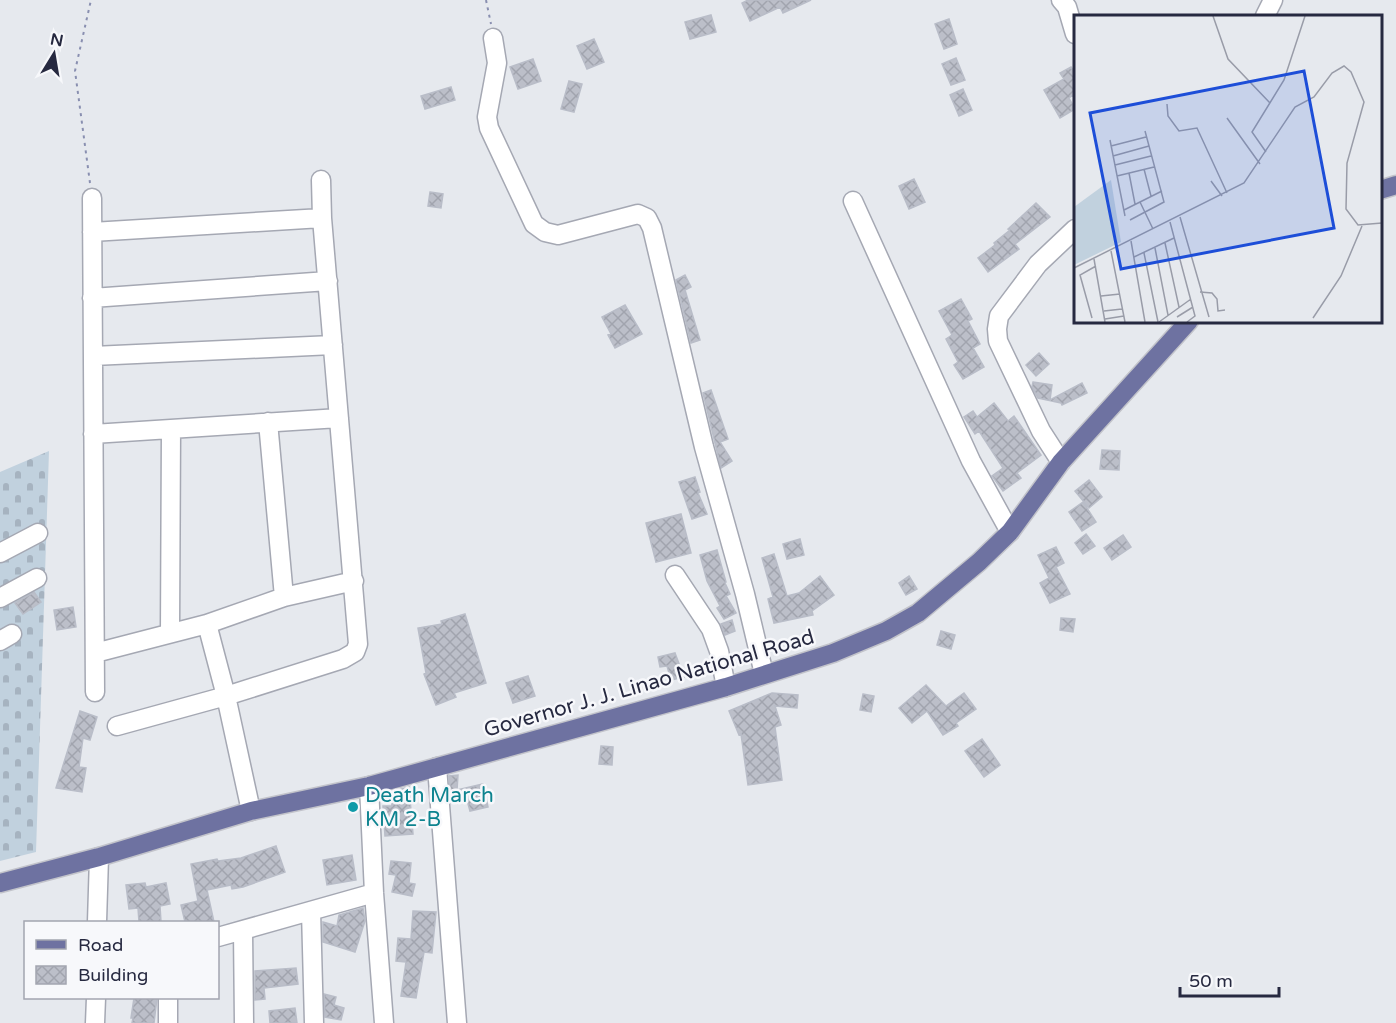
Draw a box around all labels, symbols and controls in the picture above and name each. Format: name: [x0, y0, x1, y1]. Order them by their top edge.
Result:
inset map: [1074, 15, 1381, 322]
north arrow: [24, 24, 84, 84]
text: N: [48, 29, 65, 51]
street label: Governor J. J. Linao National Road: [481, 624, 817, 743]
place label: Death March KM 2-B: [365, 783, 494, 832]
marker: Death March KM 2-B: [346, 800, 360, 814]
legend: [24, 921, 219, 999]
text: Road: [78, 934, 123, 956]
scale bar: [1180, 960, 1279, 998]
text: Building: [78, 964, 148, 986]
text: 50 m: [1189, 970, 1233, 992]

